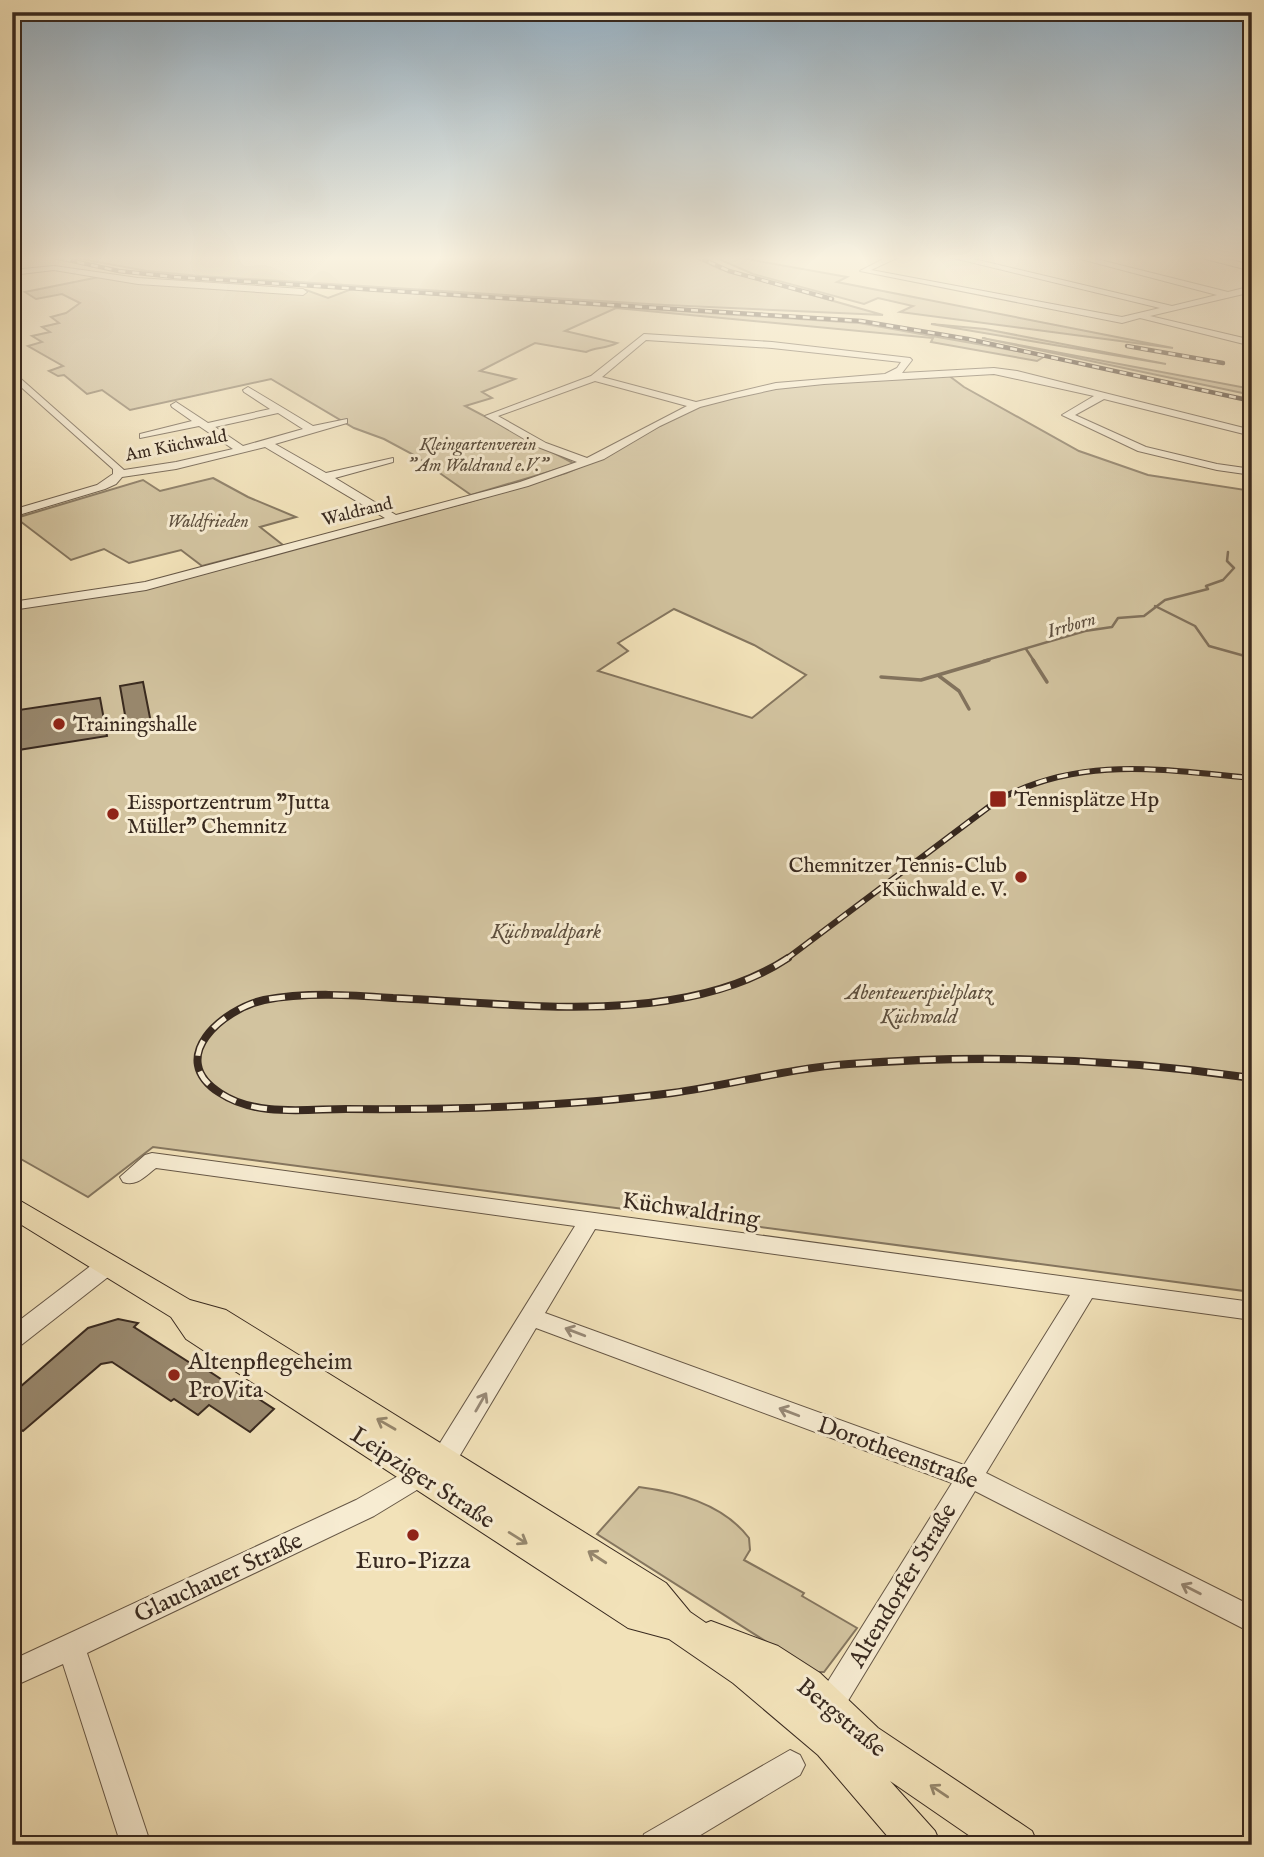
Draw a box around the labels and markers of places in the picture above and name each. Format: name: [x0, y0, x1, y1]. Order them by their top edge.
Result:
place label: Trainingshalle: [73, 712, 198, 739]
marker: Trainingshalle: [51, 716, 67, 732]
place label: Tennisplätze Hp: [1014, 787, 1159, 814]
marker: Tennisplätze Hp: [988, 789, 1008, 809]
place label: Eissportzentrum "Jutta Müller" Chemnitz: [127, 790, 330, 841]
marker: Eissportzentrum "Jutta Müller" Chemnitz: [105, 806, 121, 822]
place label: Chemnitzer Tennis-Club Küchwald e. V.: [788, 853, 1007, 904]
marker: Chemnitzer Tennis-Club Küchwald e. V.: [1013, 869, 1029, 885]
place label: Altenpflegeheim ProVita: [187, 1347, 353, 1406]
marker: Altenpflegeheim ProVita: [166, 1367, 182, 1383]
marker: Euro-Pizza: [405, 1527, 421, 1543]
place label: Euro-Pizza: [356, 1546, 471, 1577]

